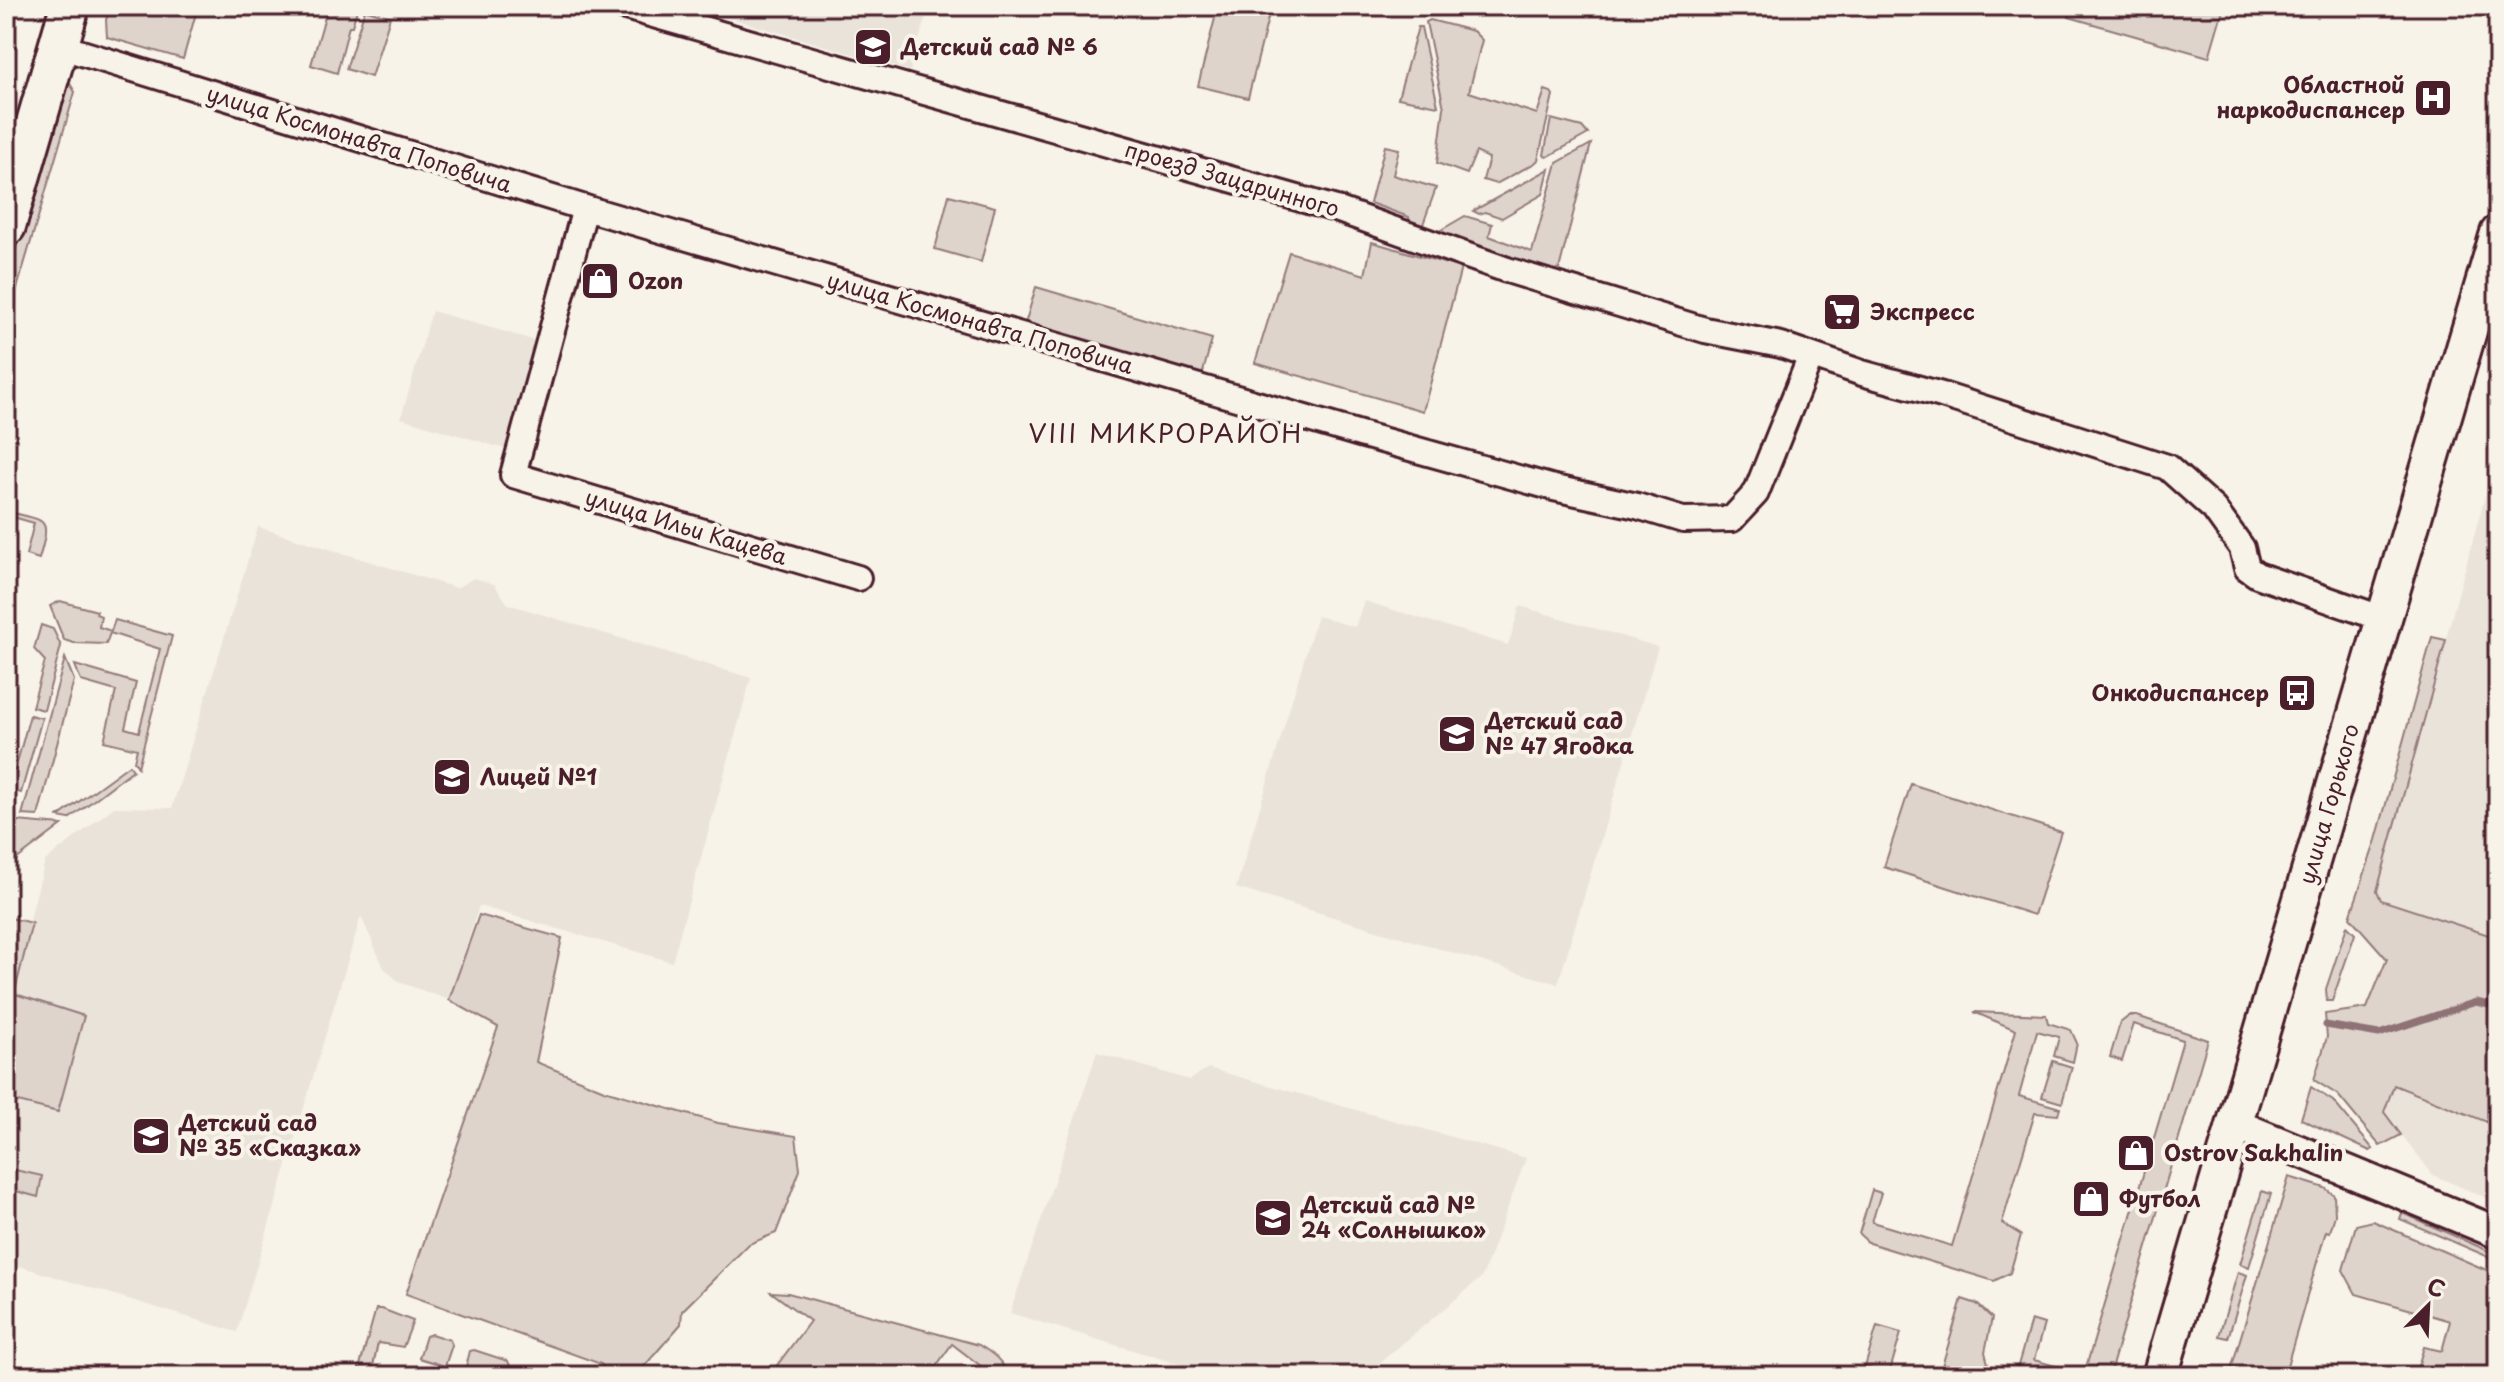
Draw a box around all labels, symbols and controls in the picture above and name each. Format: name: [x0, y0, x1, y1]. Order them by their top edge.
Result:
school or university icon: Детский сад № 6: [852, 26, 894, 68]
place label: Детский сад № 6: [900, 29, 1098, 62]
place label: Областной наркодиспансер: [2216, 67, 2405, 125]
street label: улица Космонавта Поповича: [203, 75, 516, 200]
hospital icon: Областной наркодиспансер: [2412, 77, 2454, 119]
street label: проезд Зацаринного: [1121, 131, 1344, 224]
shop icon: Ozon: [579, 260, 621, 302]
street label: улица Космонавта Поповича: [823, 262, 1138, 381]
place label: Ozon: [628, 263, 683, 296]
supermarket icon: Экспресс: [1821, 291, 1863, 333]
place label: Экспресс: [1870, 294, 1975, 327]
district label: VIII МИКРОРАЙОН: [1029, 413, 1304, 452]
street label: улица Ильи Кацева: [582, 479, 792, 572]
bus stop icon: Онкодиспансер: [2276, 672, 2318, 714]
place label: Онкодиспансер: [2091, 675, 2269, 708]
place label: Детский сад № 47 Ягодка: [1484, 703, 1634, 761]
school or university icon: Детский сад № 47 Ягодка: [1436, 713, 1478, 755]
street label: улица Горького: [2289, 719, 2366, 888]
school or university icon: Лицей №1: [431, 756, 473, 798]
place label: Лицей №1: [480, 759, 597, 792]
place label: Детский сад № 35 «Сказка»: [178, 1105, 361, 1163]
school or university icon: Детский сад № 35 «Сказка»: [130, 1115, 172, 1157]
shop icon: Ostrov Sakhalin: [2115, 1132, 2157, 1174]
place label: Ostrov Sakhalin: [2164, 1135, 2343, 1168]
shop icon: Футбол: [2070, 1178, 2112, 1220]
place label: Футбол: [2119, 1181, 2201, 1214]
place label: Детский сад № 24 «Солнышко»: [1300, 1187, 1486, 1245]
school or university icon: Детский сад № 24 «Солнышко»: [1252, 1197, 1294, 1239]
north arrow: [2388, 1266, 2468, 1346]
text: С: [2422, 1268, 2451, 1305]

